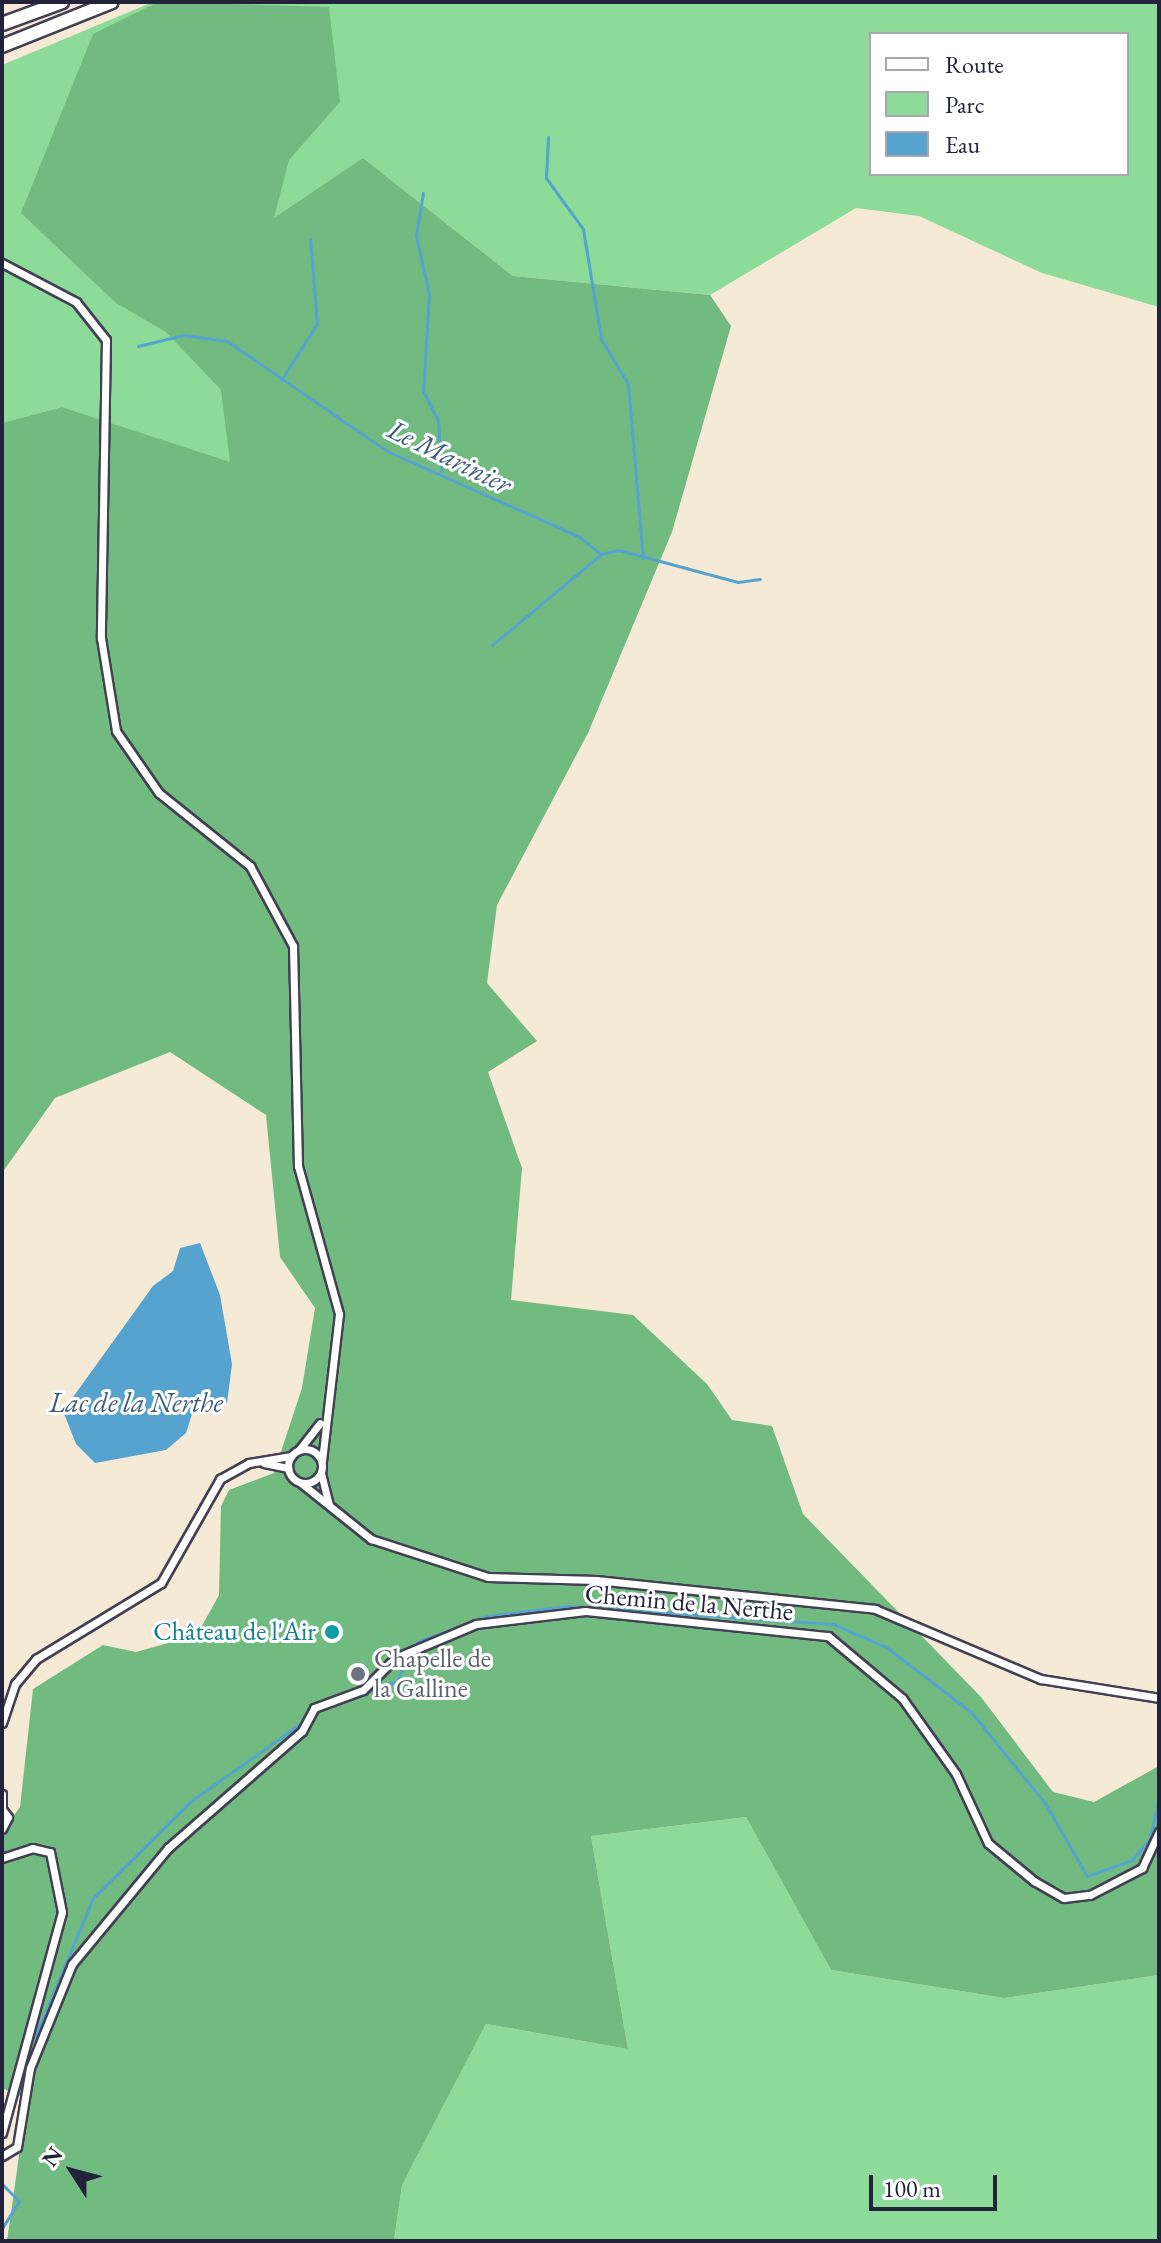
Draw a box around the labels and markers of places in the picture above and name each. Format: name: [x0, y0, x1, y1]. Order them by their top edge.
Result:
place label: Château de l'Air: [153, 1616, 316, 1648]
marker: Château de l'Air: [323, 1623, 341, 1641]
place label: Chapelle de la Galline: [374, 1643, 491, 1704]
marker: Chapelle de la Galline: [349, 1665, 367, 1683]

